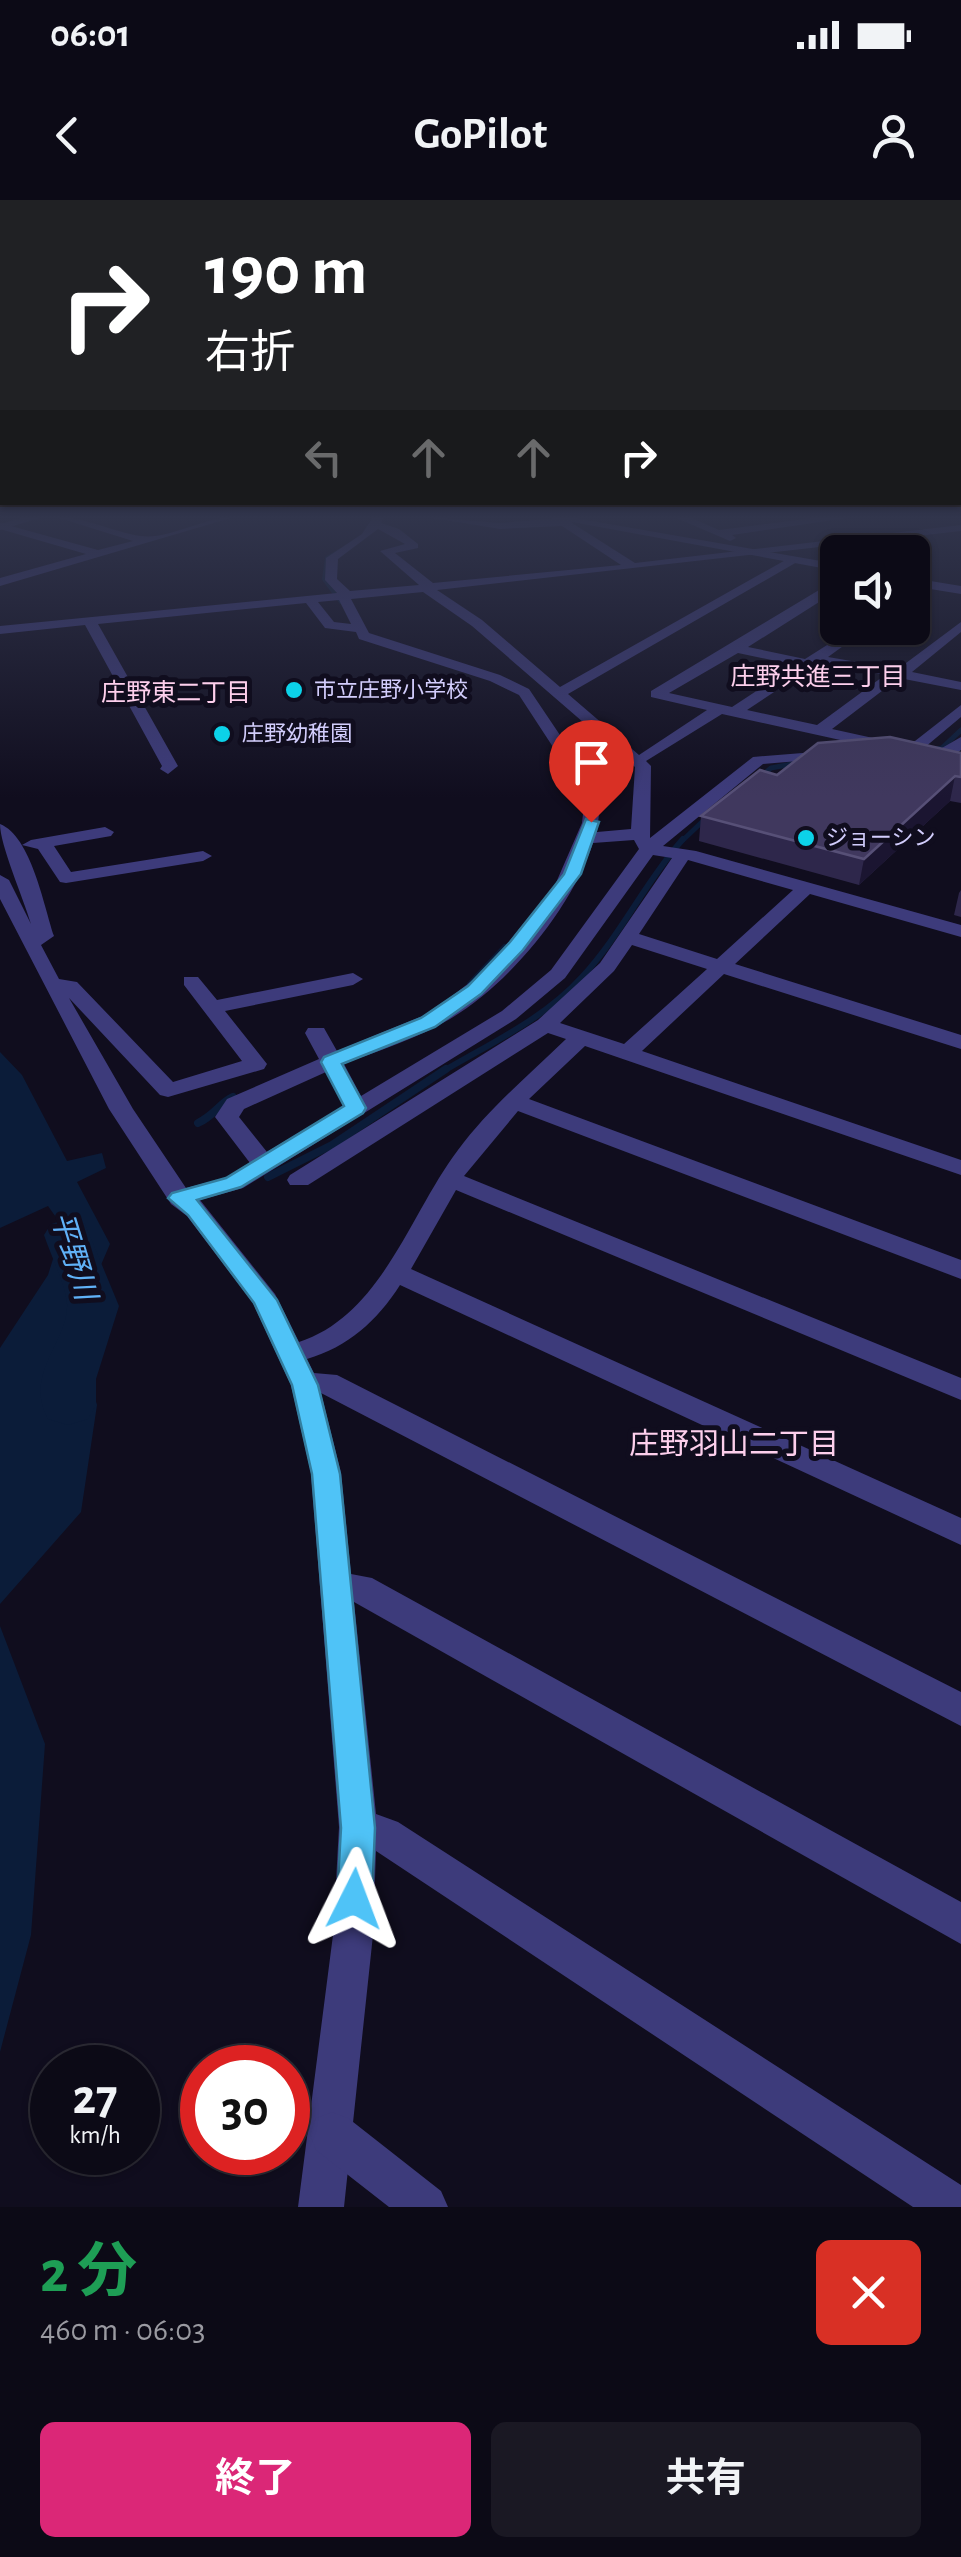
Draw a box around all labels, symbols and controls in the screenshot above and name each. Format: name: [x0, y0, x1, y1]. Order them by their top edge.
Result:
text: 06:01: [50, 16, 130, 54]
icon: back: [40, 108, 95, 163]
icon: person: [866, 108, 921, 163]
text: GoPilot: [414, 112, 547, 157]
text: 190 m: [205, 237, 368, 307]
icon: right: [40, 240, 170, 370]
text: 右折: [205, 331, 295, 376]
icon: left: [296, 430, 351, 485]
icon: ahead: [401, 430, 456, 485]
icon: ahead: [506, 430, 561, 485]
icon: right: [611, 430, 666, 485]
map controls: [820, 535, 930, 645]
button: sound: [820, 535, 930, 645]
district label: 庄野共進三丁目: [730, 663, 906, 690]
place label: 市立庄野小学校: [314, 678, 468, 701]
district label: 庄野東二丁目: [101, 679, 251, 706]
marker: 市立庄野小学校: [283, 679, 305, 701]
pin: [549, 720, 634, 823]
place label: 庄野幼稚園: [242, 722, 352, 745]
marker: 庄野幼稚園: [211, 723, 233, 745]
icon: arrive: [564, 735, 619, 790]
marker: ジョーシン: [795, 827, 817, 849]
place label: ジョーシン: [826, 827, 936, 849]
water label: 平野川: [45, 1209, 101, 1306]
district label: 庄野羽山二丁目: [629, 1428, 839, 1460]
position arrow: [302, 1847, 406, 1951]
speed limit sign: 30: [180, 2045, 310, 2175]
text: 27: [72, 2073, 118, 2123]
text: km/h: [69, 2123, 121, 2148]
button: close: [816, 2240, 921, 2345]
text: 2 分: [40, 2243, 137, 2303]
text: 460 m · 06:03: [40, 2314, 205, 2346]
button: 終了: [40, 2422, 471, 2537]
button: 共有: [491, 2422, 921, 2537]

